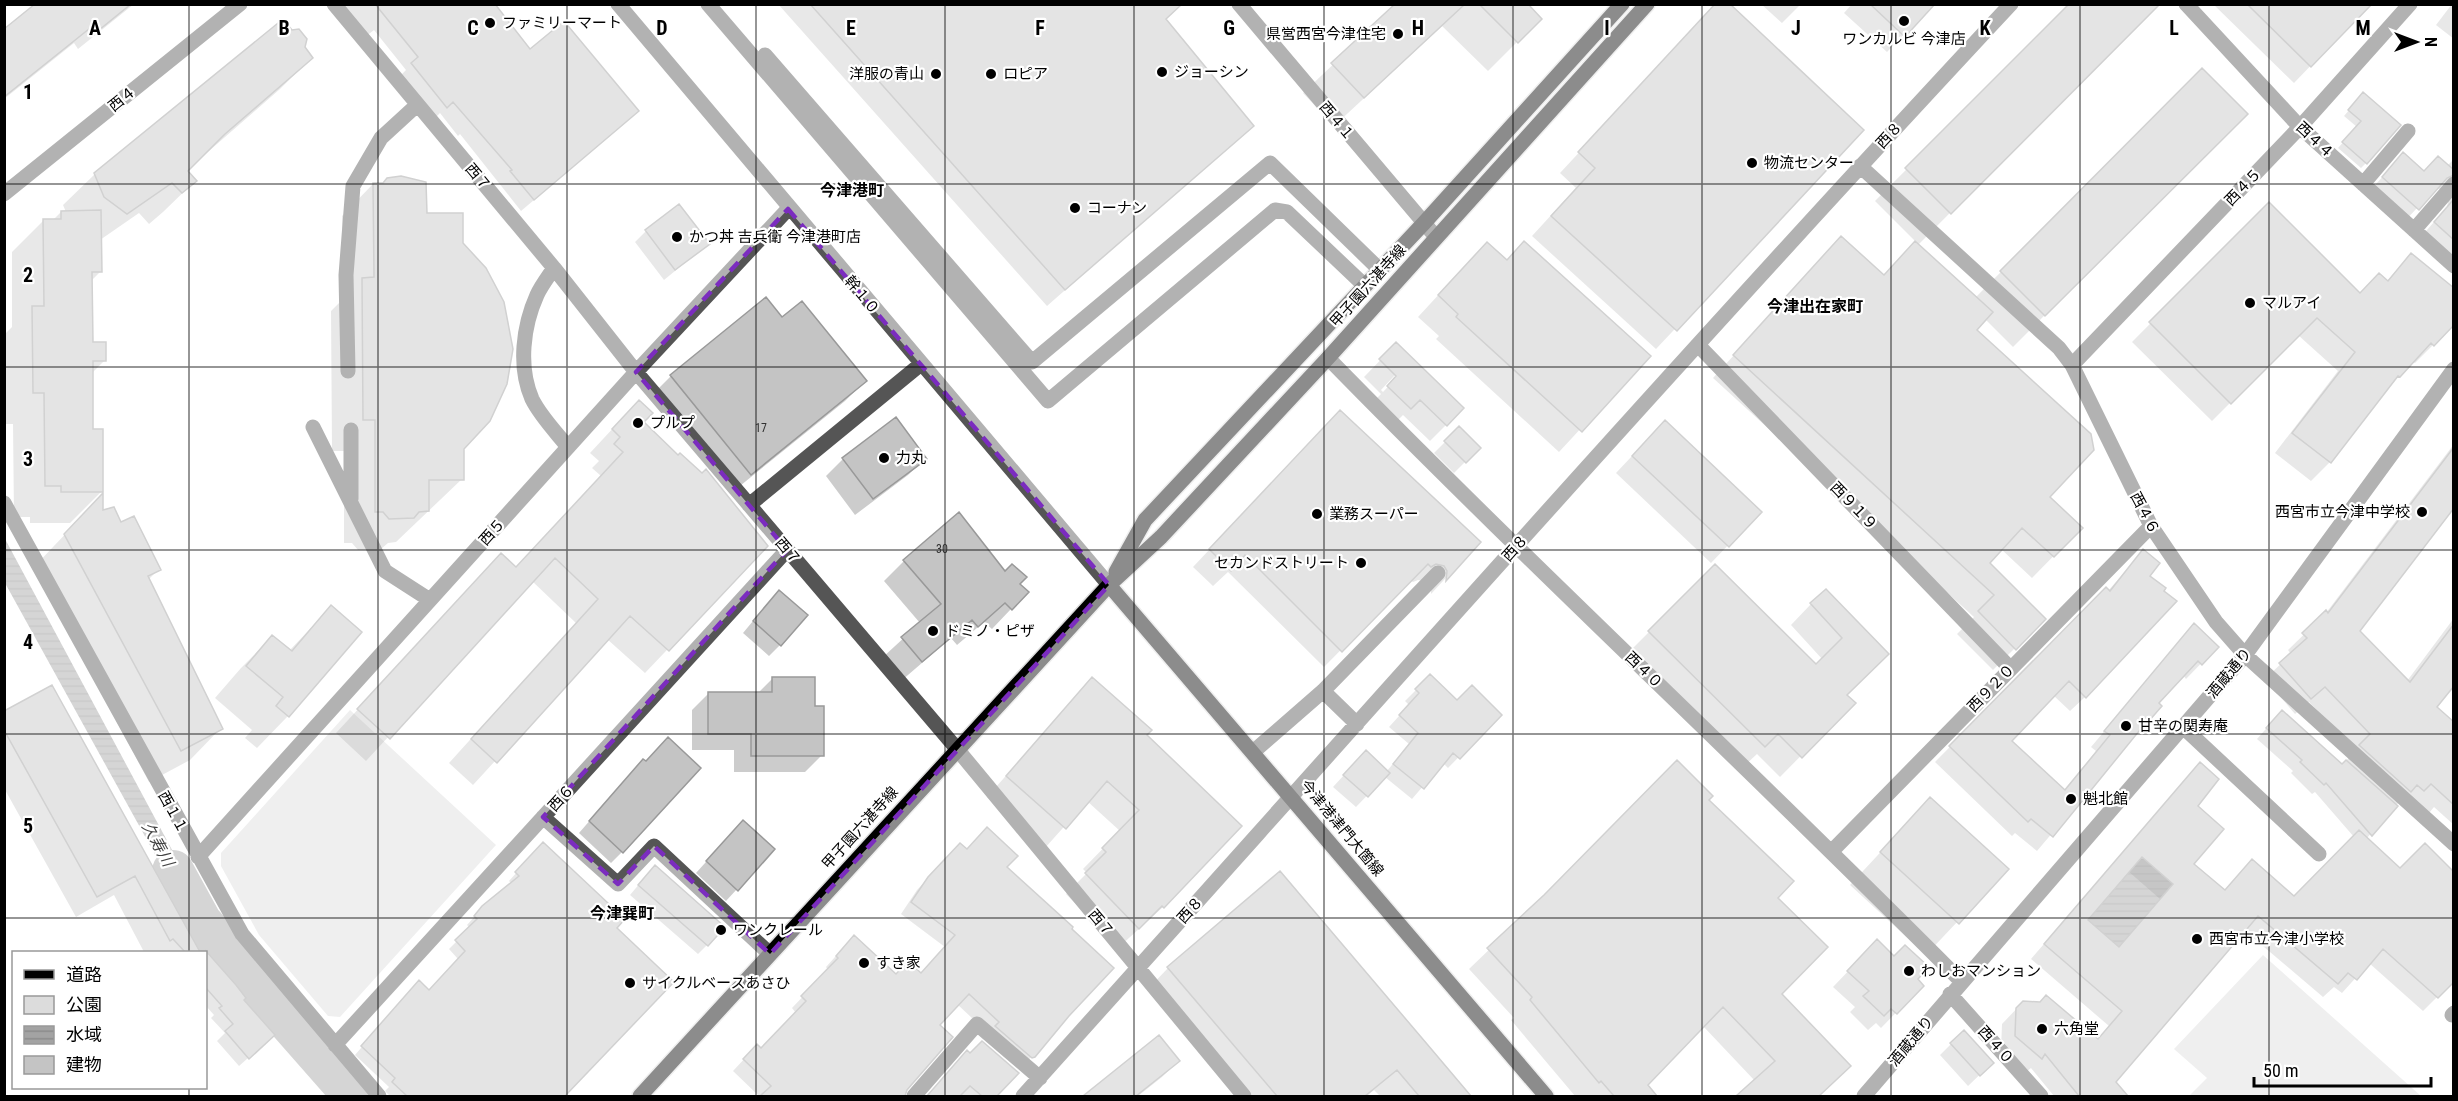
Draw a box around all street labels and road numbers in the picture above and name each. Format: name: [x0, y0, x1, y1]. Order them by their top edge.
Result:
street label: 西４: [105, 83, 139, 115]
street label: 西４１: [1316, 98, 1358, 144]
street label: 西８: [1872, 118, 1906, 152]
street label: 西４４: [2292, 118, 2338, 162]
street label: 西７: [461, 160, 495, 194]
street label: 西４５: [2221, 165, 2265, 209]
street label: 甲子園六湛寺線: [1326, 241, 1410, 331]
street label: 幹１０: [841, 272, 883, 318]
street label: 西９１９: [1827, 478, 1881, 534]
street label: 西４６: [2126, 489, 2164, 537]
street label: 西５: [475, 515, 509, 549]
street label: 西８: [1498, 531, 1532, 565]
street label: 西７: [771, 534, 805, 568]
street label: 酒蔵通り: [2203, 644, 2255, 702]
street label: 西４０: [1622, 648, 1666, 692]
street label: 西９２０: [1964, 660, 2018, 716]
street label: 今津港津門大箇線: [1297, 776, 1387, 880]
street label: 西６: [544, 781, 578, 815]
street label: 甲子園六湛寺線: [818, 783, 902, 873]
street label: 西１１: [154, 788, 192, 836]
street label: 西８: [1173, 893, 1207, 927]
street label: 西７: [1084, 906, 1118, 940]
street label: 酒蔵通り: [1885, 1012, 1937, 1070]
street label: 西４０: [1974, 1022, 2018, 1068]

